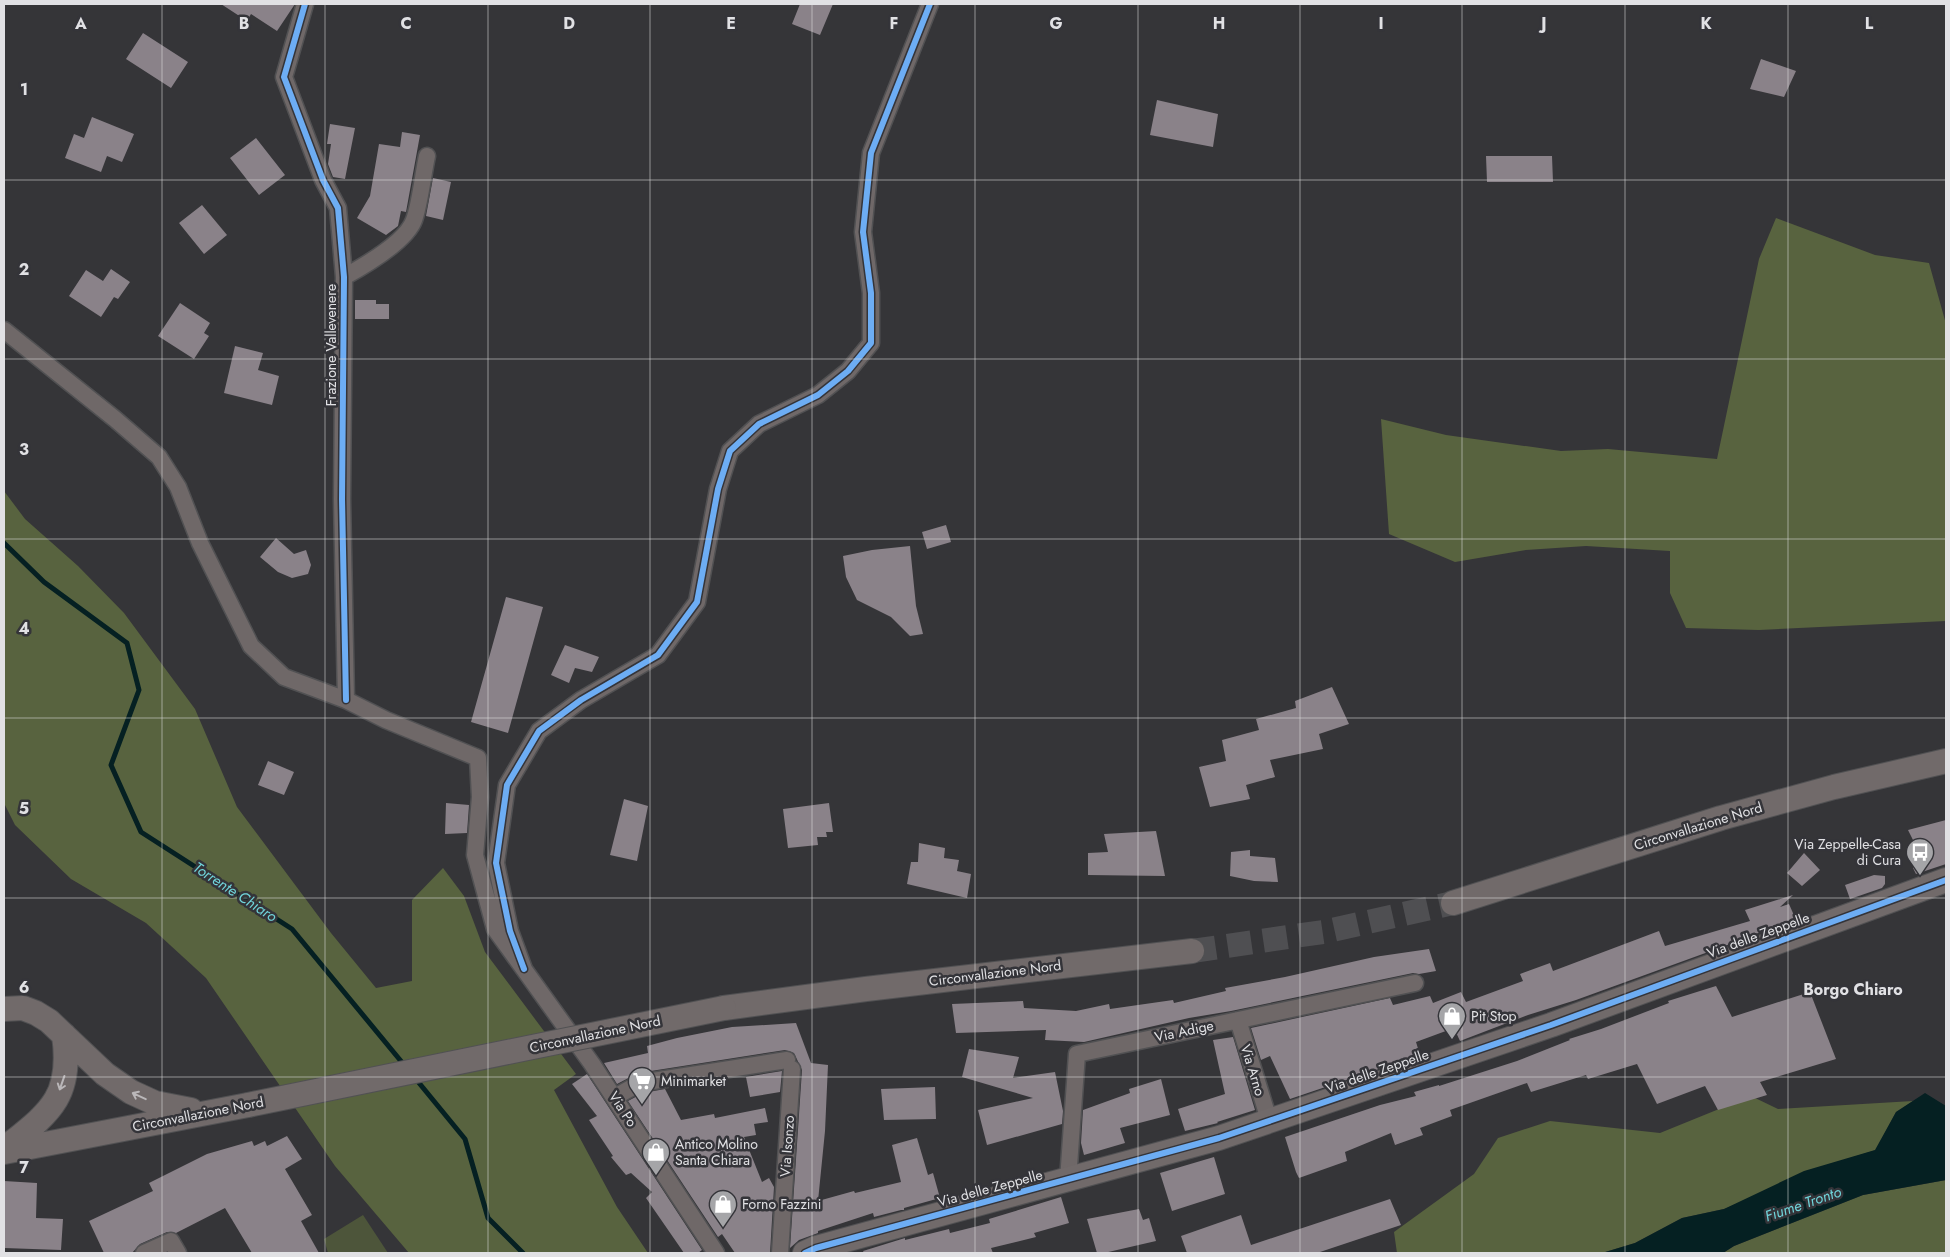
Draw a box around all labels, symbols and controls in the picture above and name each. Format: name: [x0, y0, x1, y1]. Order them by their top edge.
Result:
text: A: [74, 12, 87, 35]
text: B: [239, 12, 249, 35]
text: C: [400, 12, 412, 35]
text: D: [563, 12, 575, 35]
text: E: [726, 12, 736, 35]
text: F: [890, 12, 898, 35]
text: G: [1049, 12, 1063, 35]
text: H: [1213, 12, 1225, 35]
text: I: [1378, 12, 1384, 35]
text: J: [1538, 12, 1547, 35]
text: K: [1700, 12, 1712, 35]
text: L: [1865, 12, 1874, 35]
text: 1: [20, 78, 28, 101]
text: 2: [19, 258, 29, 281]
street label: Frazione Vallevenere: [321, 284, 341, 406]
text: 3: [19, 438, 29, 461]
text: 4: [18, 617, 30, 640]
text: 5: [19, 797, 29, 820]
street label: Circonvallazione Nord: [1631, 797, 1765, 855]
place label: Via Zeppelle-Casa di Cura: [1794, 834, 1901, 870]
bus stop icon: Via Zeppelle-Casa di Cura: [1905, 837, 1935, 876]
water label: Torrente Chiaro: [189, 857, 281, 927]
street label: Via delle Zeppelle: [1704, 907, 1812, 963]
street label: Circonvallazione Nord: [928, 955, 1062, 991]
text: 6: [19, 976, 29, 999]
district label: Borgo Chiaro: [1803, 978, 1903, 1001]
shop icon: Pit Stop: [1437, 1001, 1467, 1040]
place label: Pit Stop: [1471, 1006, 1517, 1026]
street label: Circonvallazione Nord: [528, 1010, 662, 1058]
street label: Via Adige: [1153, 1015, 1215, 1047]
street label: Via Arno: [1236, 1042, 1270, 1099]
street label: Via delle Zeppelle: [1323, 1044, 1431, 1098]
supermarket icon: Minimarket: [627, 1066, 657, 1105]
place label: Minimarket: [661, 1071, 727, 1091]
one-way arrow: [57, 1075, 67, 1091]
street label: Via Po: [604, 1087, 642, 1131]
street label: Circonvallazione Nord: [131, 1091, 265, 1137]
one-way arrow: [132, 1091, 147, 1100]
street label: Via Isonzo: [775, 1114, 799, 1178]
place label: Antico Molino Santa Chiara: [675, 1134, 758, 1170]
shop icon: Antico Molino Santa Chiara: [641, 1137, 671, 1176]
text: 7: [19, 1156, 29, 1179]
street label: Via delle Zeppelle: [935, 1164, 1045, 1212]
water label: Fiume Tronto: [1762, 1181, 1844, 1227]
shop icon: Forno Fazzini: [708, 1189, 738, 1228]
place label: Forno Fazzini: [742, 1194, 821, 1214]

